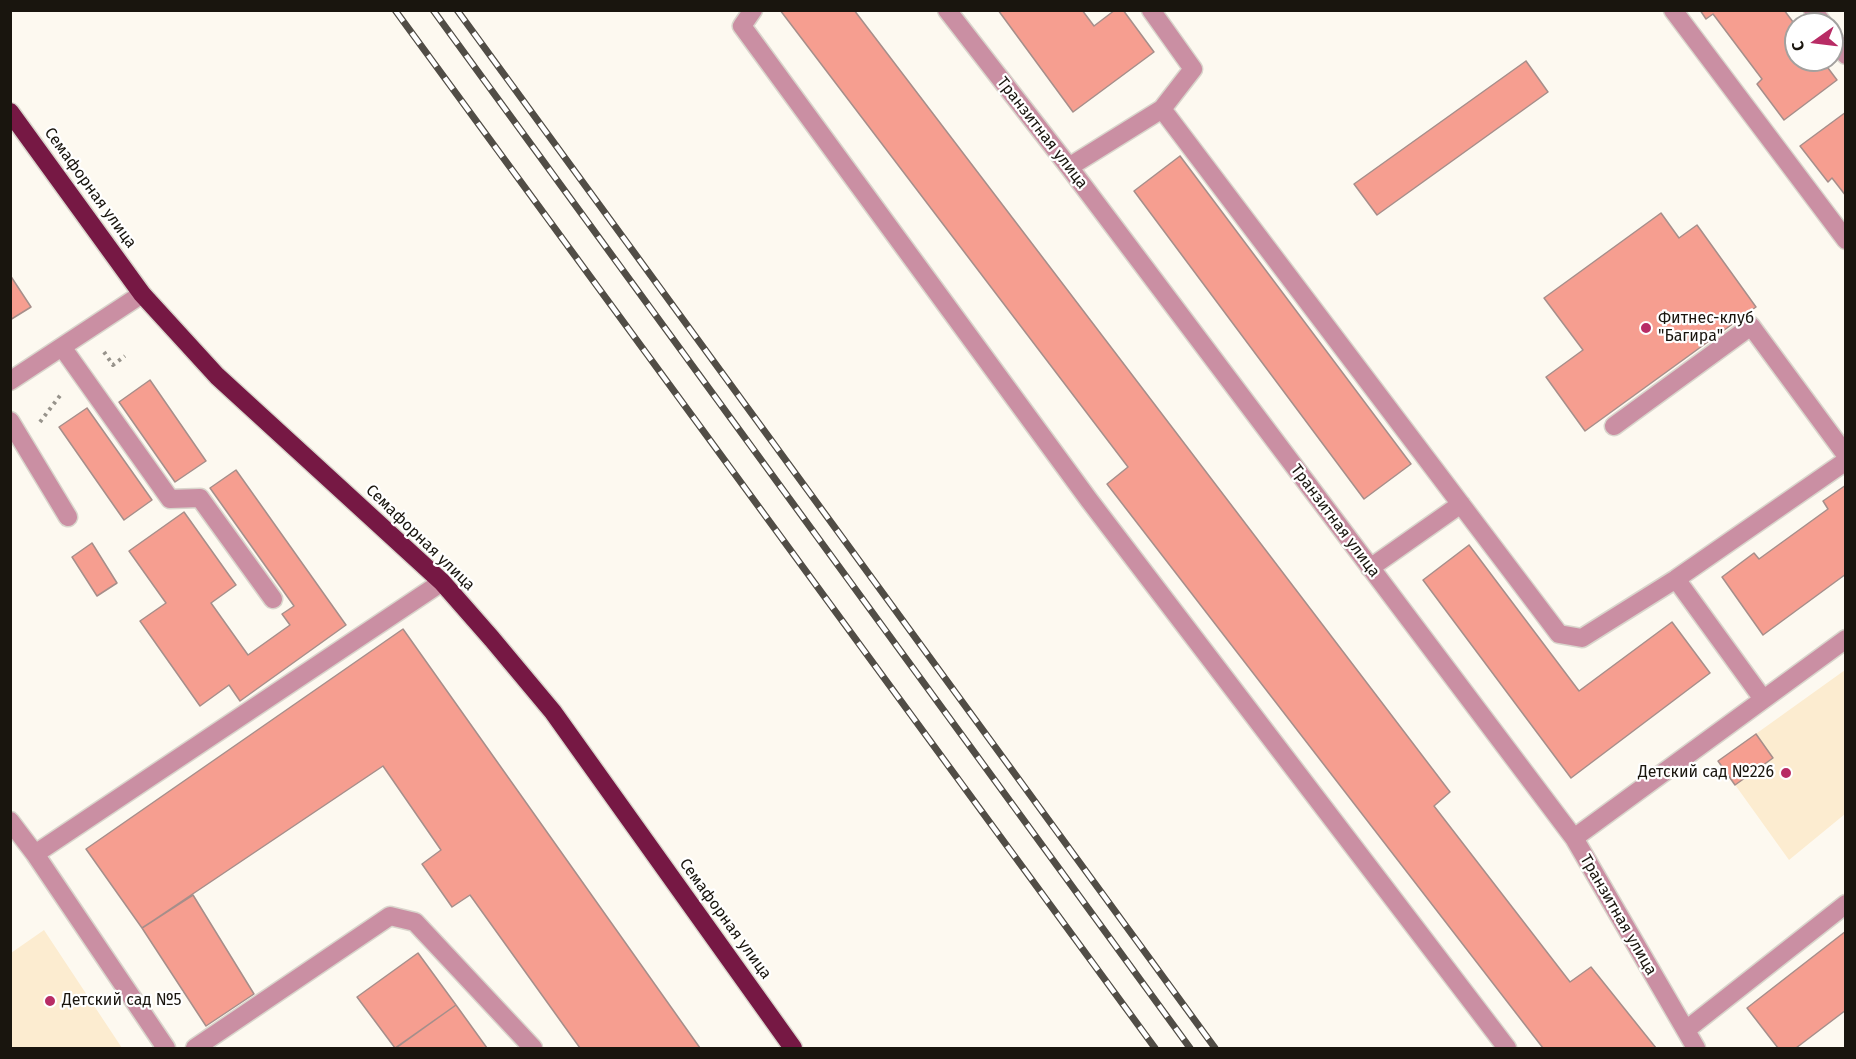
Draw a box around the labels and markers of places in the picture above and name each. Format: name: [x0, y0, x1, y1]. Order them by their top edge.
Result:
place label: Фитнес-клуб "Багира": [1658, 309, 1754, 347]
marker: Фитнес-клуб "Багира": [1639, 321, 1653, 335]
place label: Детский сад №226: [1638, 763, 1774, 783]
marker: Детский сад №226: [1779, 766, 1793, 780]
place label: Детский сад №5: [62, 991, 182, 1011]
marker: Детский сад №5: [43, 994, 57, 1008]

